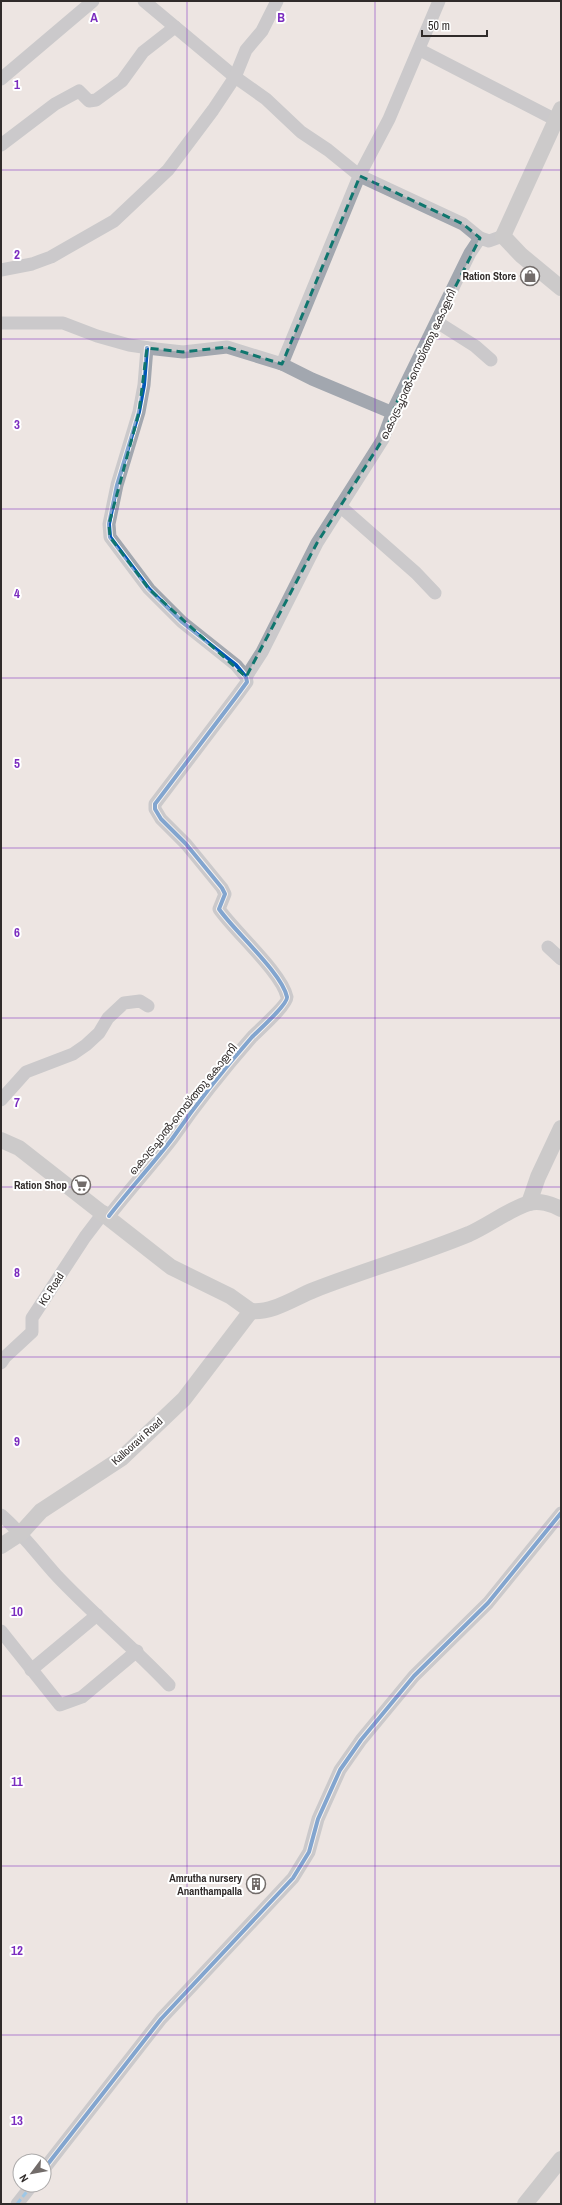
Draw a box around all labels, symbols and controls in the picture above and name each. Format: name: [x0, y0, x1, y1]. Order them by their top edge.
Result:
text: A: [90, 9, 98, 26]
text: B: [277, 9, 285, 26]
scale bar: [422, 12, 487, 38]
text: 50 m: [428, 18, 450, 34]
text: 1: [14, 76, 20, 93]
text: 2: [14, 246, 20, 263]
shop icon: Ration Store: [519, 265, 541, 287]
place label: Ration Store: [462, 269, 516, 283]
street label: കൊട്രച്ചാൽ-നെയ്ത്തു കോളനി: [377, 287, 459, 441]
text: 3: [14, 416, 20, 433]
text: 4: [14, 585, 20, 602]
text: 5: [14, 755, 20, 772]
text: 6: [14, 924, 20, 941]
street label: കൊട്രച്ചാൽ-നെയ്ത്തു കോളനി: [126, 1041, 240, 1177]
text: 7: [14, 1094, 20, 1111]
supermarket icon: Ration Shop: [70, 1174, 92, 1196]
place label: Ration Shop: [14, 1178, 67, 1192]
text: 8: [14, 1264, 20, 1281]
street label: KC Road: [35, 1270, 67, 1308]
street label: Kallooravi Road: [108, 1414, 166, 1468]
text: 9: [14, 1433, 20, 1450]
text: 10: [11, 1603, 23, 1620]
text: 11: [11, 1773, 23, 1790]
place label: Amrutha nursery Ananthampalla: [169, 1871, 242, 1898]
building icon: Amrutha nursery Ananthampalla: [245, 1873, 267, 1895]
text: 12: [11, 1942, 23, 1959]
text: 13: [11, 2112, 23, 2129]
north arrow: [12, 2153, 52, 2193]
text: N: [16, 2172, 31, 2185]

